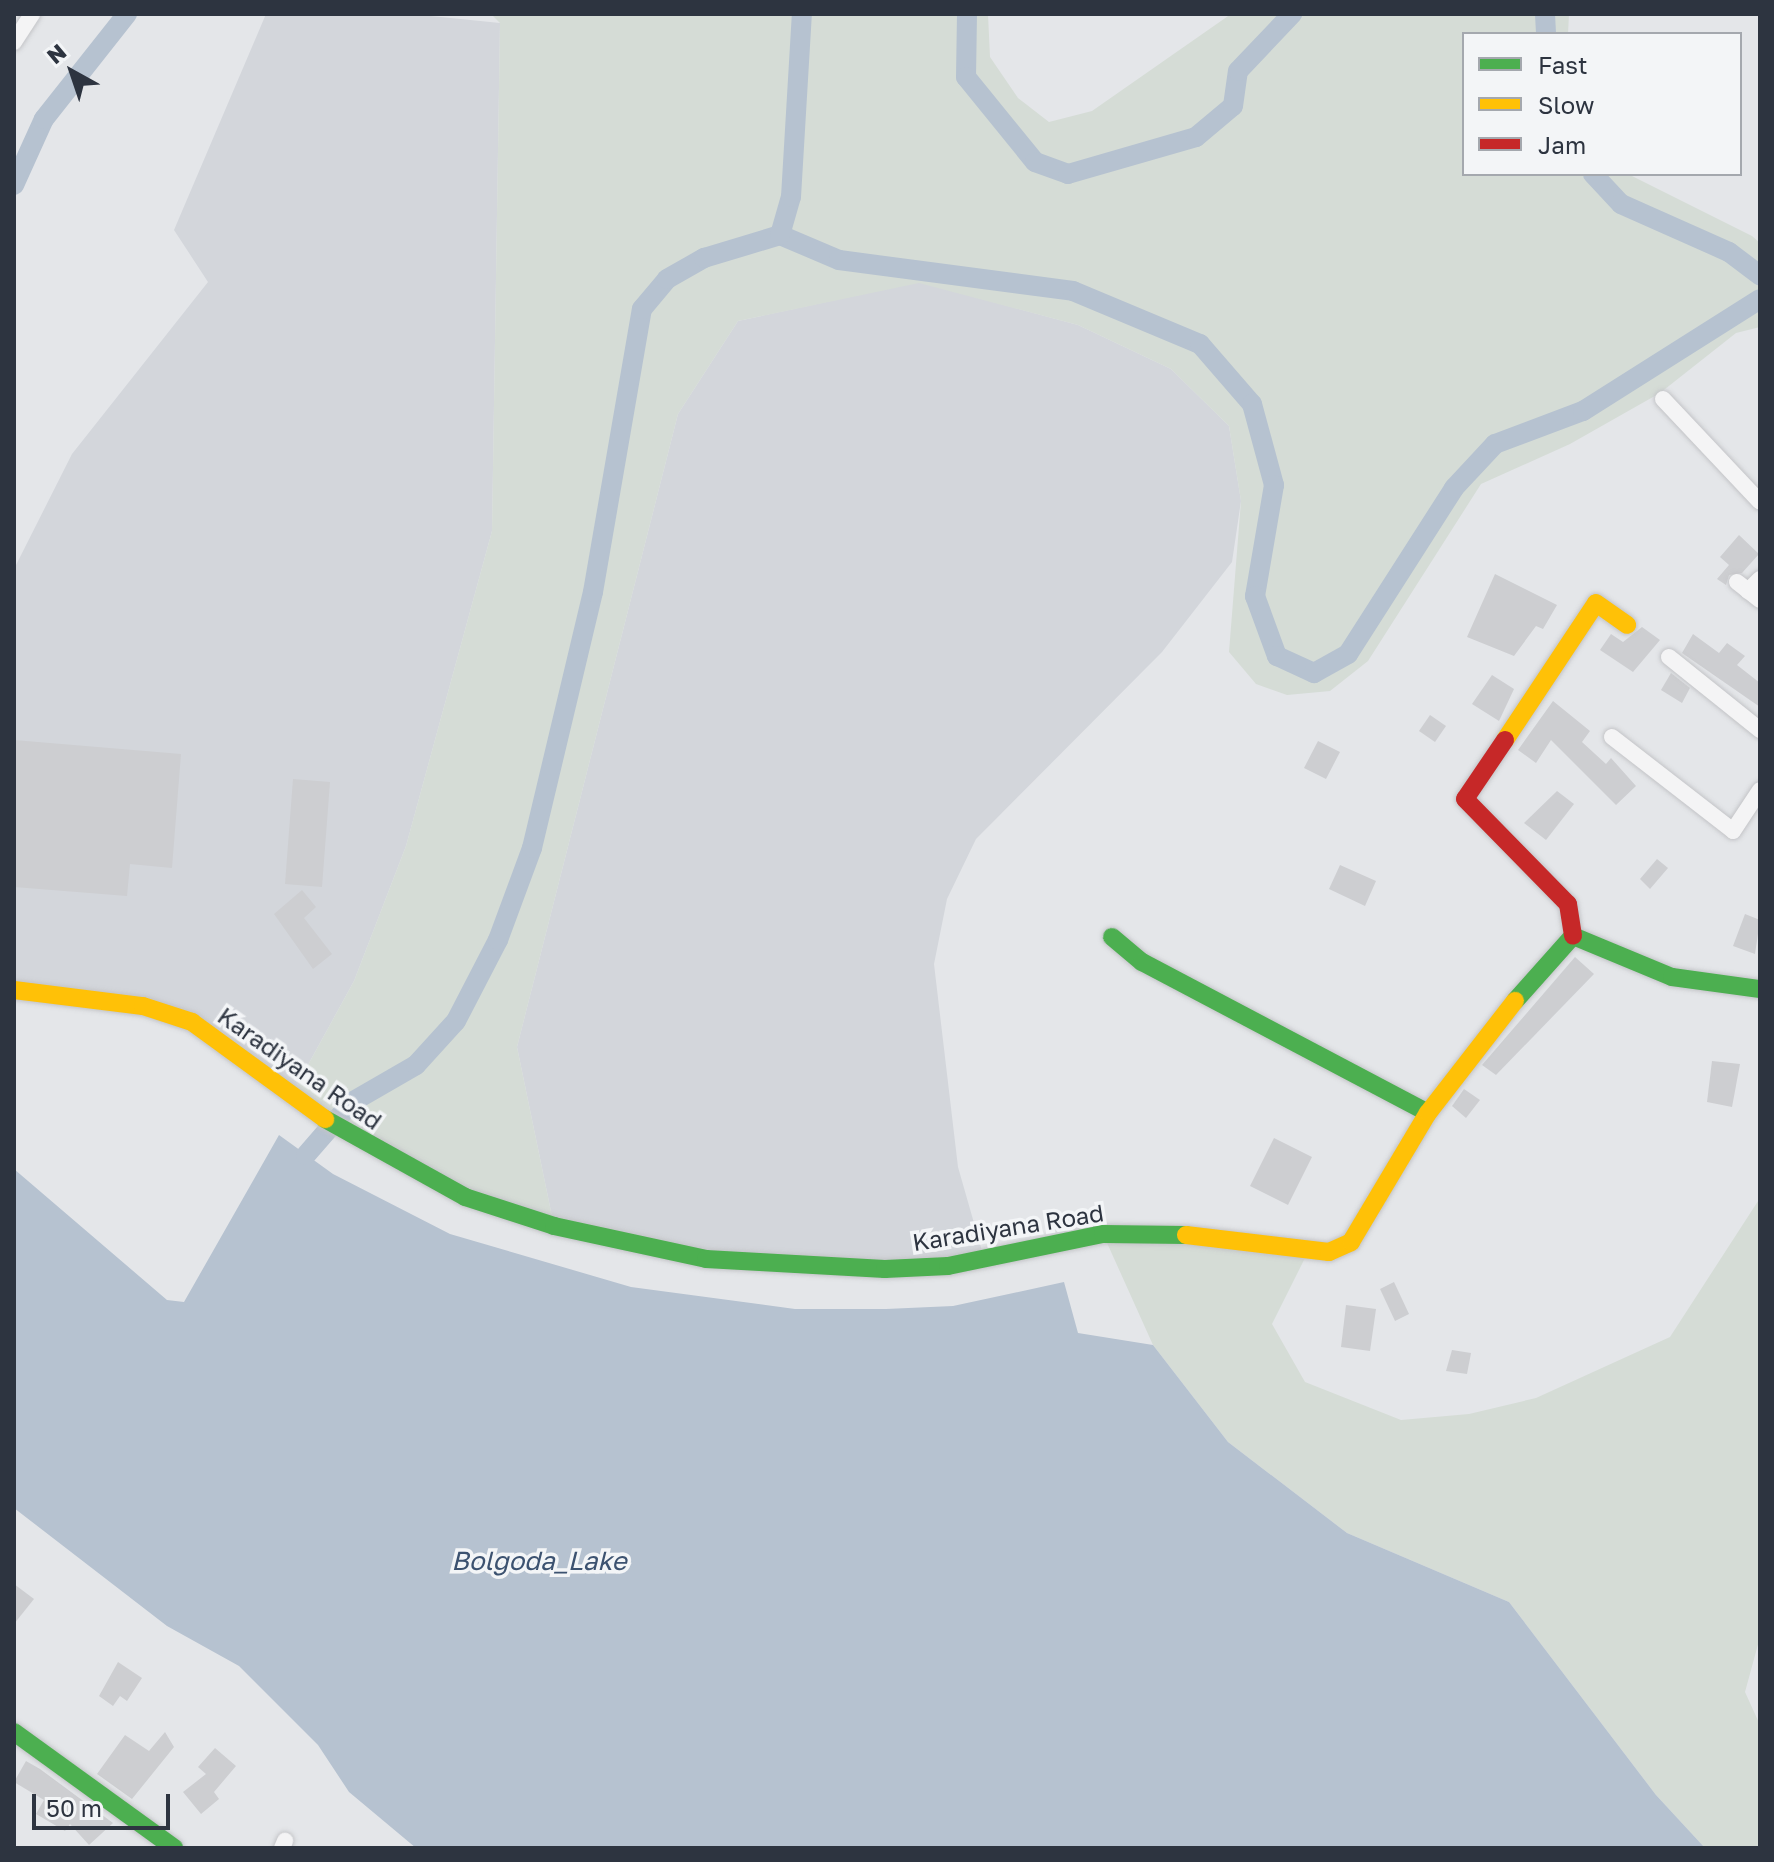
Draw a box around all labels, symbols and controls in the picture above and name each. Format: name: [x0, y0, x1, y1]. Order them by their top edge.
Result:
north arrow: [32, 32, 112, 112]
legend: [1462, 32, 1742, 176]
text: N: [41, 38, 71, 69]
text: Fast: [1538, 50, 1588, 79]
text: Slow: [1538, 90, 1594, 119]
text: Jam: [1538, 130, 1586, 159]
street label: Karadiyana Road: [213, 1001, 387, 1135]
street label: Karadiyana Road: [910, 1198, 1106, 1256]
water label: Bolgoda_Lake: [451, 1545, 627, 1577]
scale bar: [36, 1778, 174, 1828]
text: 50 m: [46, 1793, 102, 1822]

